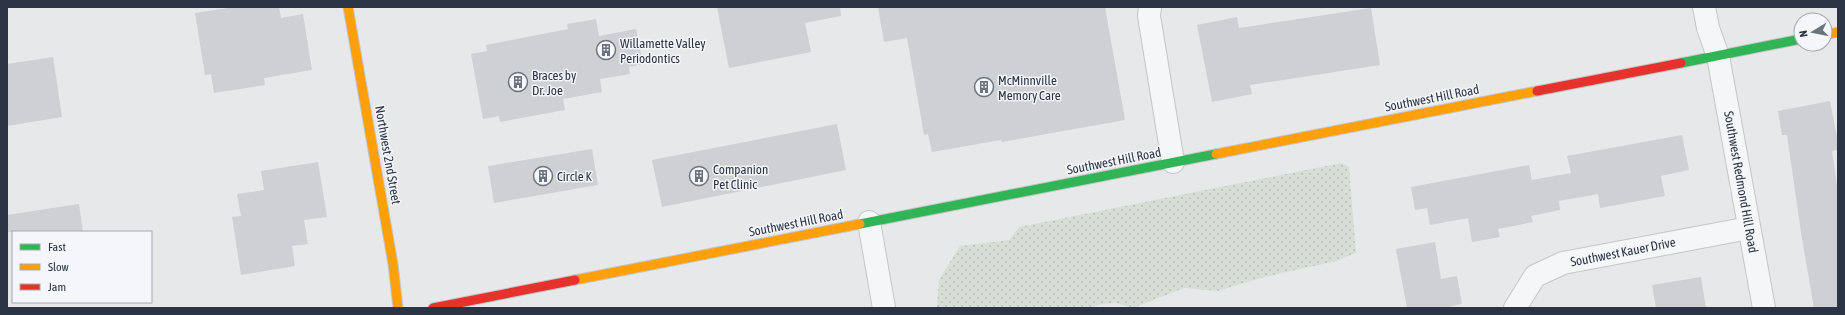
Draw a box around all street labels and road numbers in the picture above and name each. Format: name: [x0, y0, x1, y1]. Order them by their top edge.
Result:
street label: Southwest Hill Road: [1384, 82, 1480, 114]
street label: Northwest 2nd Street: [372, 104, 404, 206]
street label: Southwest Redmond Hill Road: [1721, 110, 1761, 254]
street label: Southwest Hill Road: [1066, 145, 1162, 177]
street label: Southwest Hill Road: [748, 207, 844, 239]
street label: Southwest Kauer Drive: [1569, 234, 1677, 270]

